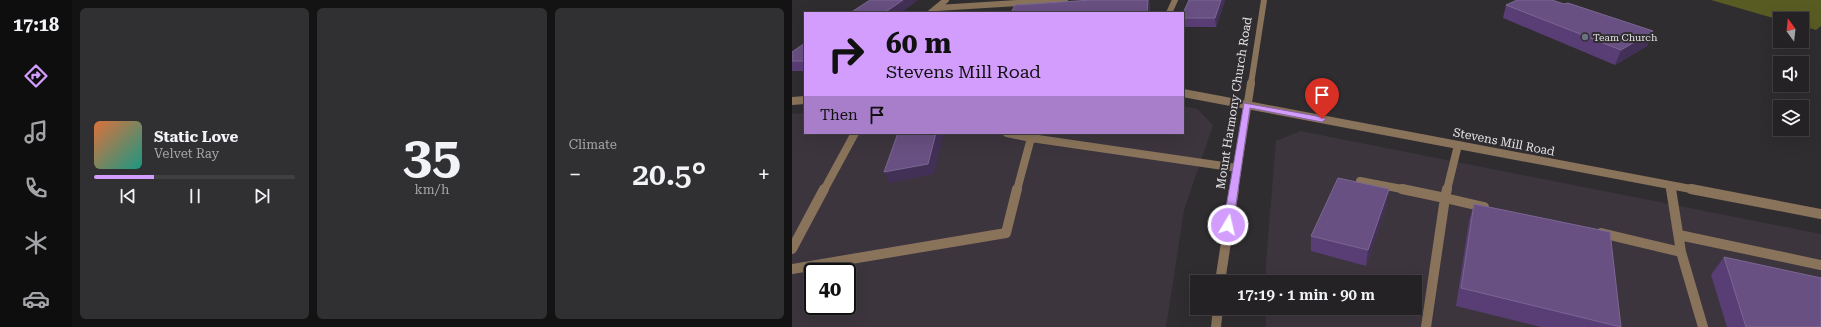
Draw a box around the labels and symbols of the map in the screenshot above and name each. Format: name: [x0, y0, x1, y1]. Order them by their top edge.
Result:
north arrow: [1773, 12, 1809, 48]
street label: Mount Harmony Church Road: [1213, 16, 1255, 190]
marker: Team Church: [1580, 32, 1590, 42]
place label: Team Church: [1593, 32, 1658, 43]
pin: [1305, 78, 1339, 119]
street label: Stevens Mill Road: [1452, 125, 1556, 159]
position arrow: [1207, 204, 1249, 246]
speed limit sign: 40: [804, 263, 856, 315]

